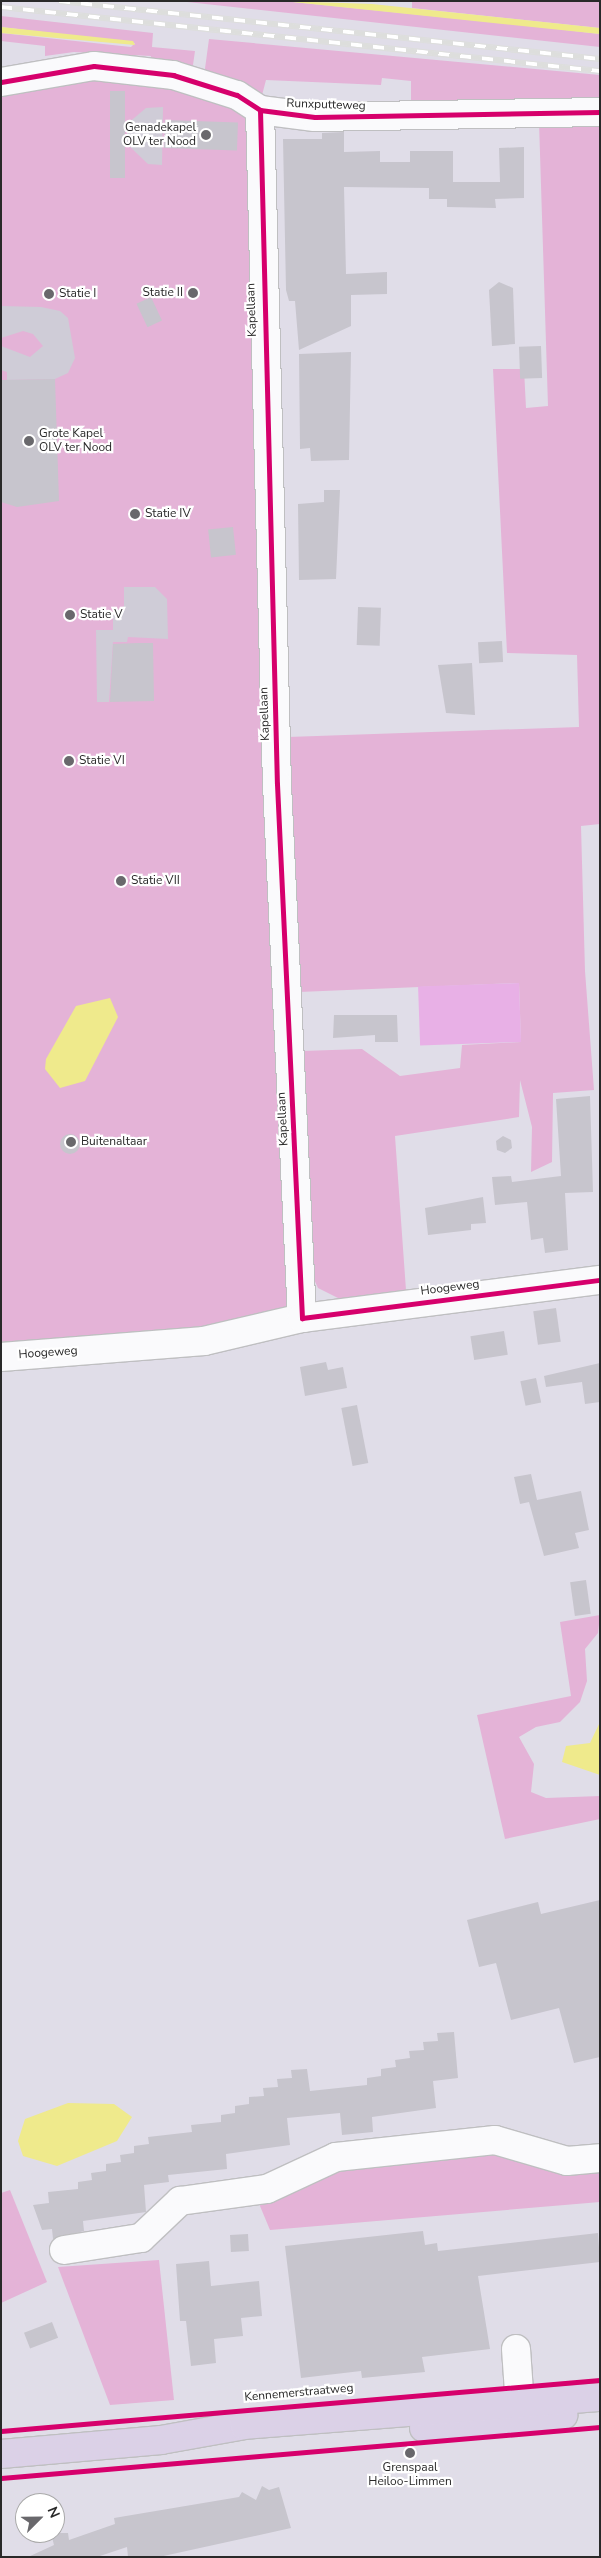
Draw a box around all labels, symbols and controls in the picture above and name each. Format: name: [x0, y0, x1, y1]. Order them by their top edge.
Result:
street label: Runxputteweg: [286, 96, 366, 114]
place label: Genadekapel OLV ter Nood: [123, 121, 196, 149]
marker: Genadekapel OLV ter Nood: [200, 129, 212, 141]
street label: Kapellaan: [244, 283, 260, 337]
place label: Statie II: [142, 286, 183, 300]
place label: Statie I: [59, 287, 96, 301]
marker: Statie II: [187, 287, 199, 299]
marker: Statie I: [43, 288, 55, 300]
place label: Grote Kapel OLV ter Nood: [39, 427, 112, 455]
marker: Grote Kapel OLV ter Nood: [23, 435, 35, 447]
place label: Statie IV: [145, 507, 191, 521]
marker: Statie IV: [129, 508, 141, 520]
place label: Statie V: [80, 608, 123, 622]
marker: Statie V: [64, 609, 76, 621]
street label: Kapellaan: [257, 687, 273, 741]
place label: Statie VI: [79, 754, 125, 768]
marker: Statie VI: [63, 755, 75, 767]
place label: Statie VII: [131, 874, 180, 888]
marker: Statie VII: [115, 875, 127, 887]
street label: Kapellaan: [274, 1092, 292, 1146]
place label: Buitenaltaar: [81, 1135, 147, 1149]
marker: Buitenaltaar: [65, 1136, 77, 1148]
street label: Hoogeweg: [420, 1277, 480, 1299]
street label: Hoogeweg: [18, 1344, 78, 1362]
street label: Kennemerstraatweg: [244, 2381, 354, 2405]
marker: Grenspaal Heiloo-Limmen: [404, 2447, 416, 2459]
place label: Grenspaal Heiloo-Limmen: [368, 2461, 452, 2489]
north arrow: [15, 2493, 65, 2543]
text: N: [43, 2504, 64, 2521]

